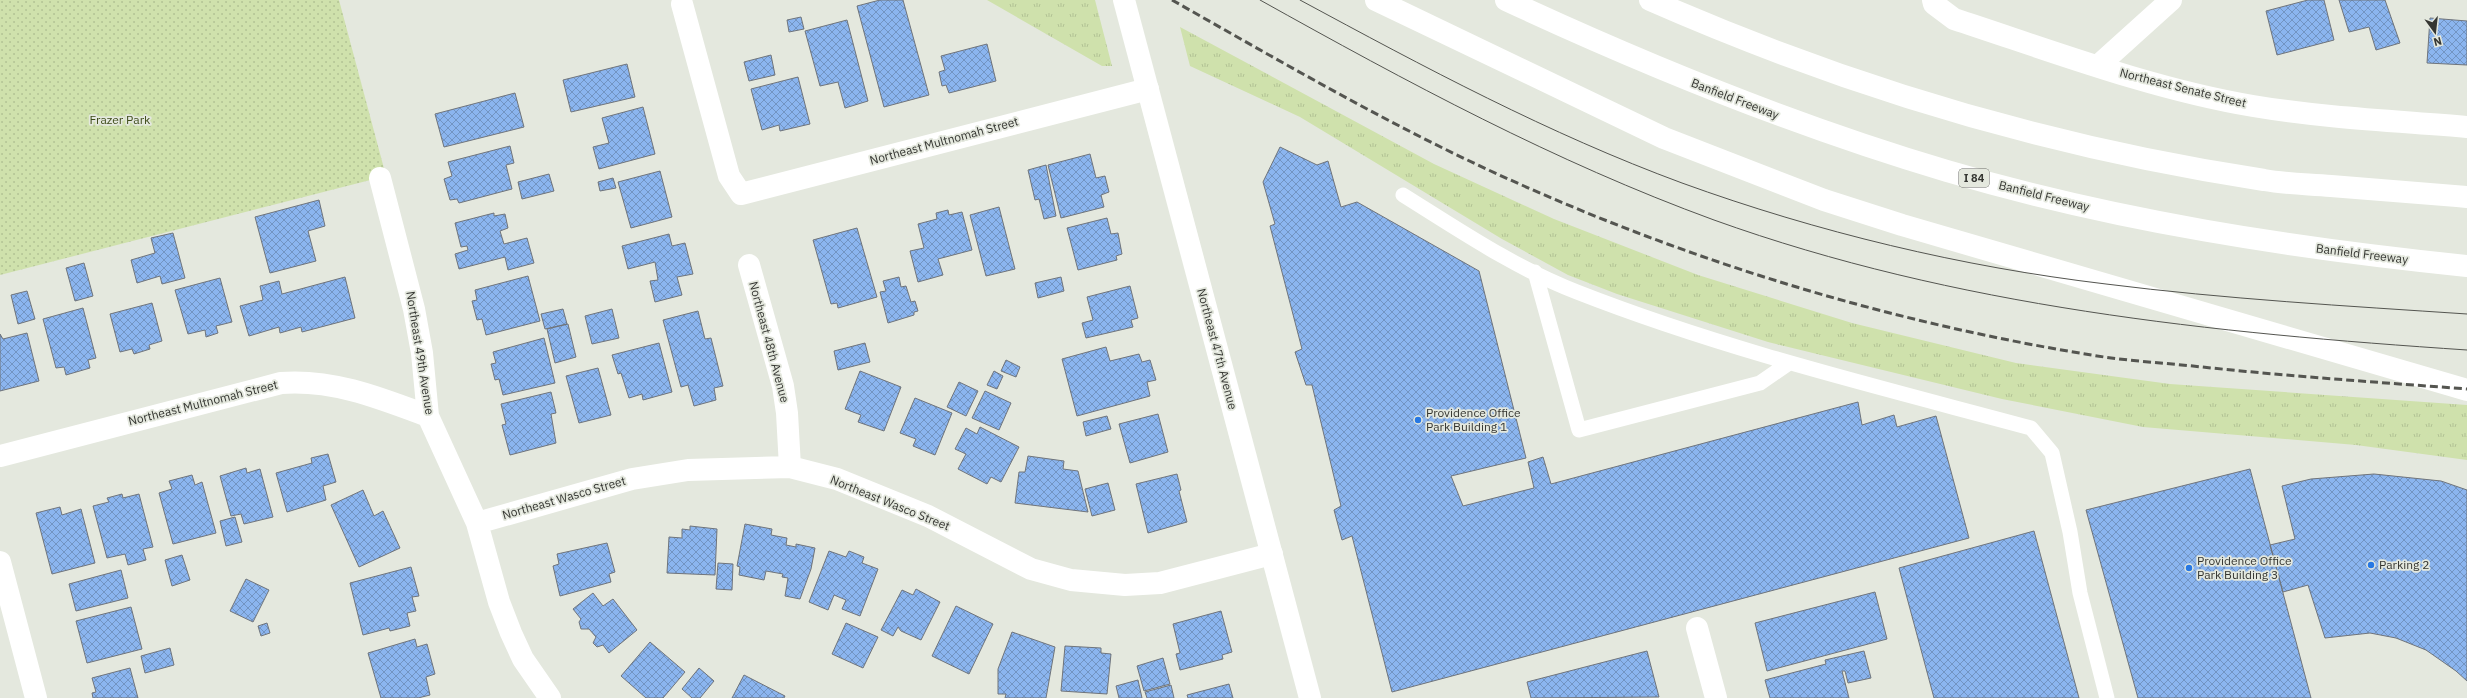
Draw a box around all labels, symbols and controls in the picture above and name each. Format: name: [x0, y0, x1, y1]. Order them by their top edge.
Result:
north arrow: [2415, 12, 2455, 52]
text: N: [2432, 34, 2443, 49]
street label: Northeast Senate Street: [2118, 65, 2248, 110]
street label: Banfield Freeway: [1689, 75, 1781, 122]
park label: Frazer Park: [90, 112, 151, 127]
street label: Northeast Multnomah Street: [868, 113, 1020, 168]
road number: I 84: [1959, 169, 1989, 187]
street label: Banfield Freeway: [1997, 177, 2091, 214]
street label: Banfield Freeway: [2315, 240, 2409, 267]
street label: Northeast 48th Avenue: [746, 280, 793, 404]
street label: Northeast 47th Avenue: [1194, 287, 1241, 411]
street label: Northeast 49th Avenue: [403, 290, 438, 416]
street label: Northeast Multnomah Street: [127, 377, 279, 428]
place label: Providence Office Park Building 1: [1426, 405, 1521, 434]
marker: Providence Office Park Building 1: [1413, 415, 1423, 425]
street label: Northeast Wasco Street: [828, 472, 952, 533]
street label: Northeast Wasco Street: [500, 473, 627, 522]
place label: Providence Office Park Building 3: [2197, 553, 2292, 582]
place label: Parking 2: [2379, 557, 2429, 572]
marker: Parking 2: [2366, 560, 2376, 570]
marker: Providence Office Park Building 3: [2184, 563, 2194, 573]

